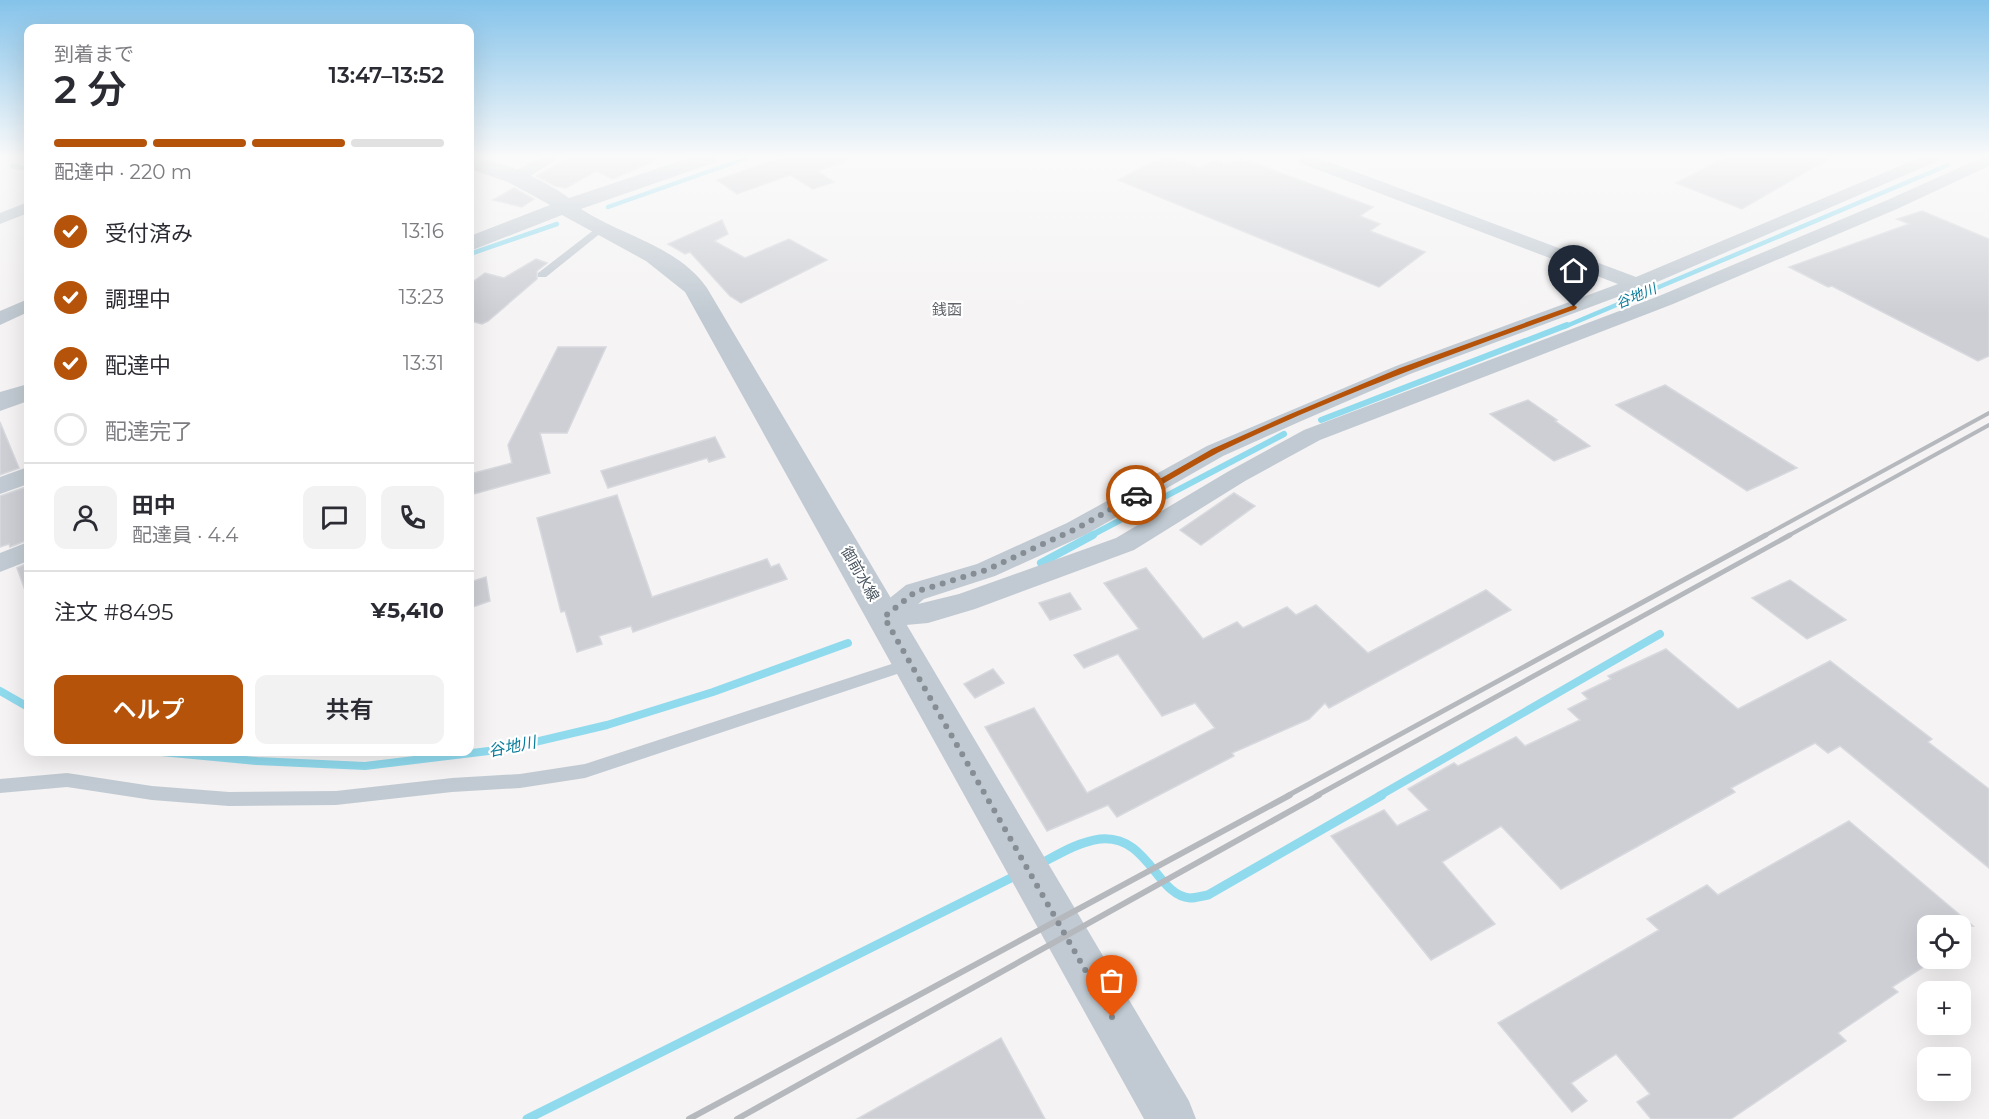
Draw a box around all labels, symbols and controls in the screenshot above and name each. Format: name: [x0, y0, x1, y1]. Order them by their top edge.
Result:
text: 到着まで: [54, 42, 134, 66]
text: 13:47–13:52: [329, 62, 444, 89]
text: 2 分: [54, 65, 126, 113]
text: 配達中 · 220 m: [54, 160, 192, 184]
icon: check: [54, 215, 87, 248]
text: 13:16: [402, 219, 444, 243]
text: 受付済み: [105, 220, 193, 247]
pin: [1548, 245, 1599, 307]
icon: home: [1557, 254, 1590, 287]
water label: 谷地川: [1613, 279, 1661, 312]
icon: check: [54, 281, 87, 314]
text: 13:23: [399, 285, 444, 309]
text: 調理中: [105, 286, 171, 313]
district label: 銭函: [932, 300, 962, 319]
icon: check: [54, 347, 87, 380]
text: 13:31: [403, 351, 444, 375]
text: 配達中: [105, 352, 171, 379]
text: 配達完了: [105, 418, 193, 445]
courier: [1106, 465, 1166, 525]
icon: car: [1120, 479, 1153, 512]
button: person: [54, 486, 117, 549]
button: chat: [303, 486, 366, 549]
button: phone: [381, 486, 444, 549]
text: 田中: [132, 492, 176, 519]
text: 配達員 · 4.4: [132, 523, 238, 547]
street label: 御前水線: [837, 543, 884, 604]
text: ¥5,410: [371, 597, 444, 624]
text: 注文 #8495: [54, 599, 173, 626]
button: ヘルプ: [54, 675, 243, 744]
button: 共有: [255, 675, 444, 744]
water label: 谷地川: [487, 732, 539, 760]
map controls: [1917, 915, 1971, 1101]
button: locate: [1917, 915, 1971, 969]
pin: [1086, 955, 1137, 1017]
icon: bag: [1095, 964, 1128, 997]
button: +: [1917, 981, 1971, 1035]
button: −: [1917, 1047, 1971, 1101]

